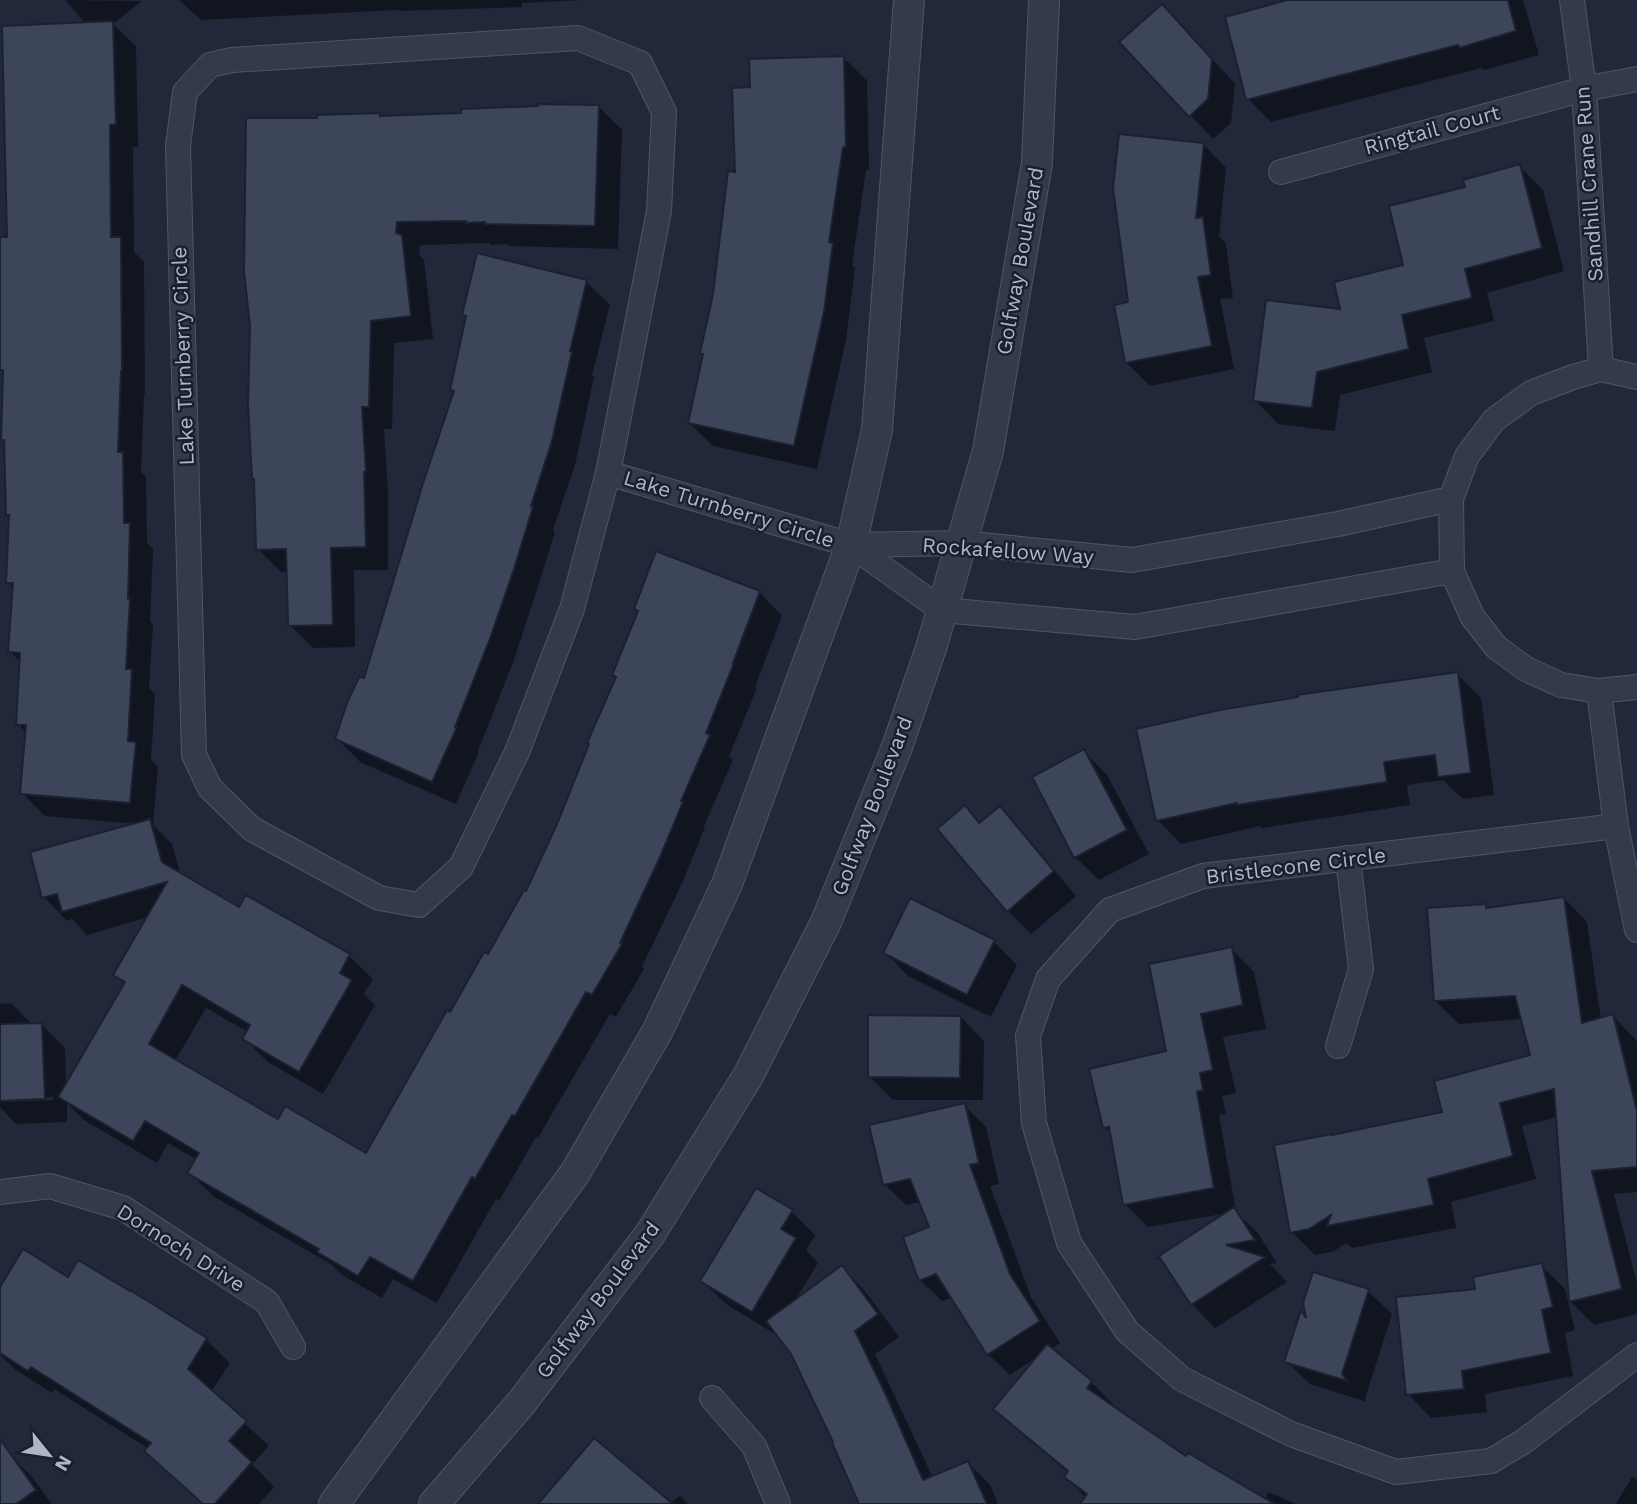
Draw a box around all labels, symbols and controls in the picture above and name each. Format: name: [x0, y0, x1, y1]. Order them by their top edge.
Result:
street label: Sandhill Crane Run: [1569, 86, 1608, 283]
street label: Ringtail Court: [1361, 99, 1503, 160]
street label: Golfway Boulevard: [991, 165, 1048, 357]
street label: Lake Turnberry Circle: [166, 246, 199, 466]
street label: Lake Turnberry Circle: [621, 465, 837, 552]
street label: Rockafellow Way: [921, 532, 1095, 569]
street label: Golfway Boulevard: [826, 713, 917, 899]
street label: Bristlecone Circle: [1204, 842, 1388, 889]
street label: Dornoch Drive: [113, 1198, 250, 1297]
street label: Golfway Boulevard: [530, 1216, 665, 1383]
north arrow: [14, 1420, 84, 1490]
text: N: [50, 1451, 77, 1475]

